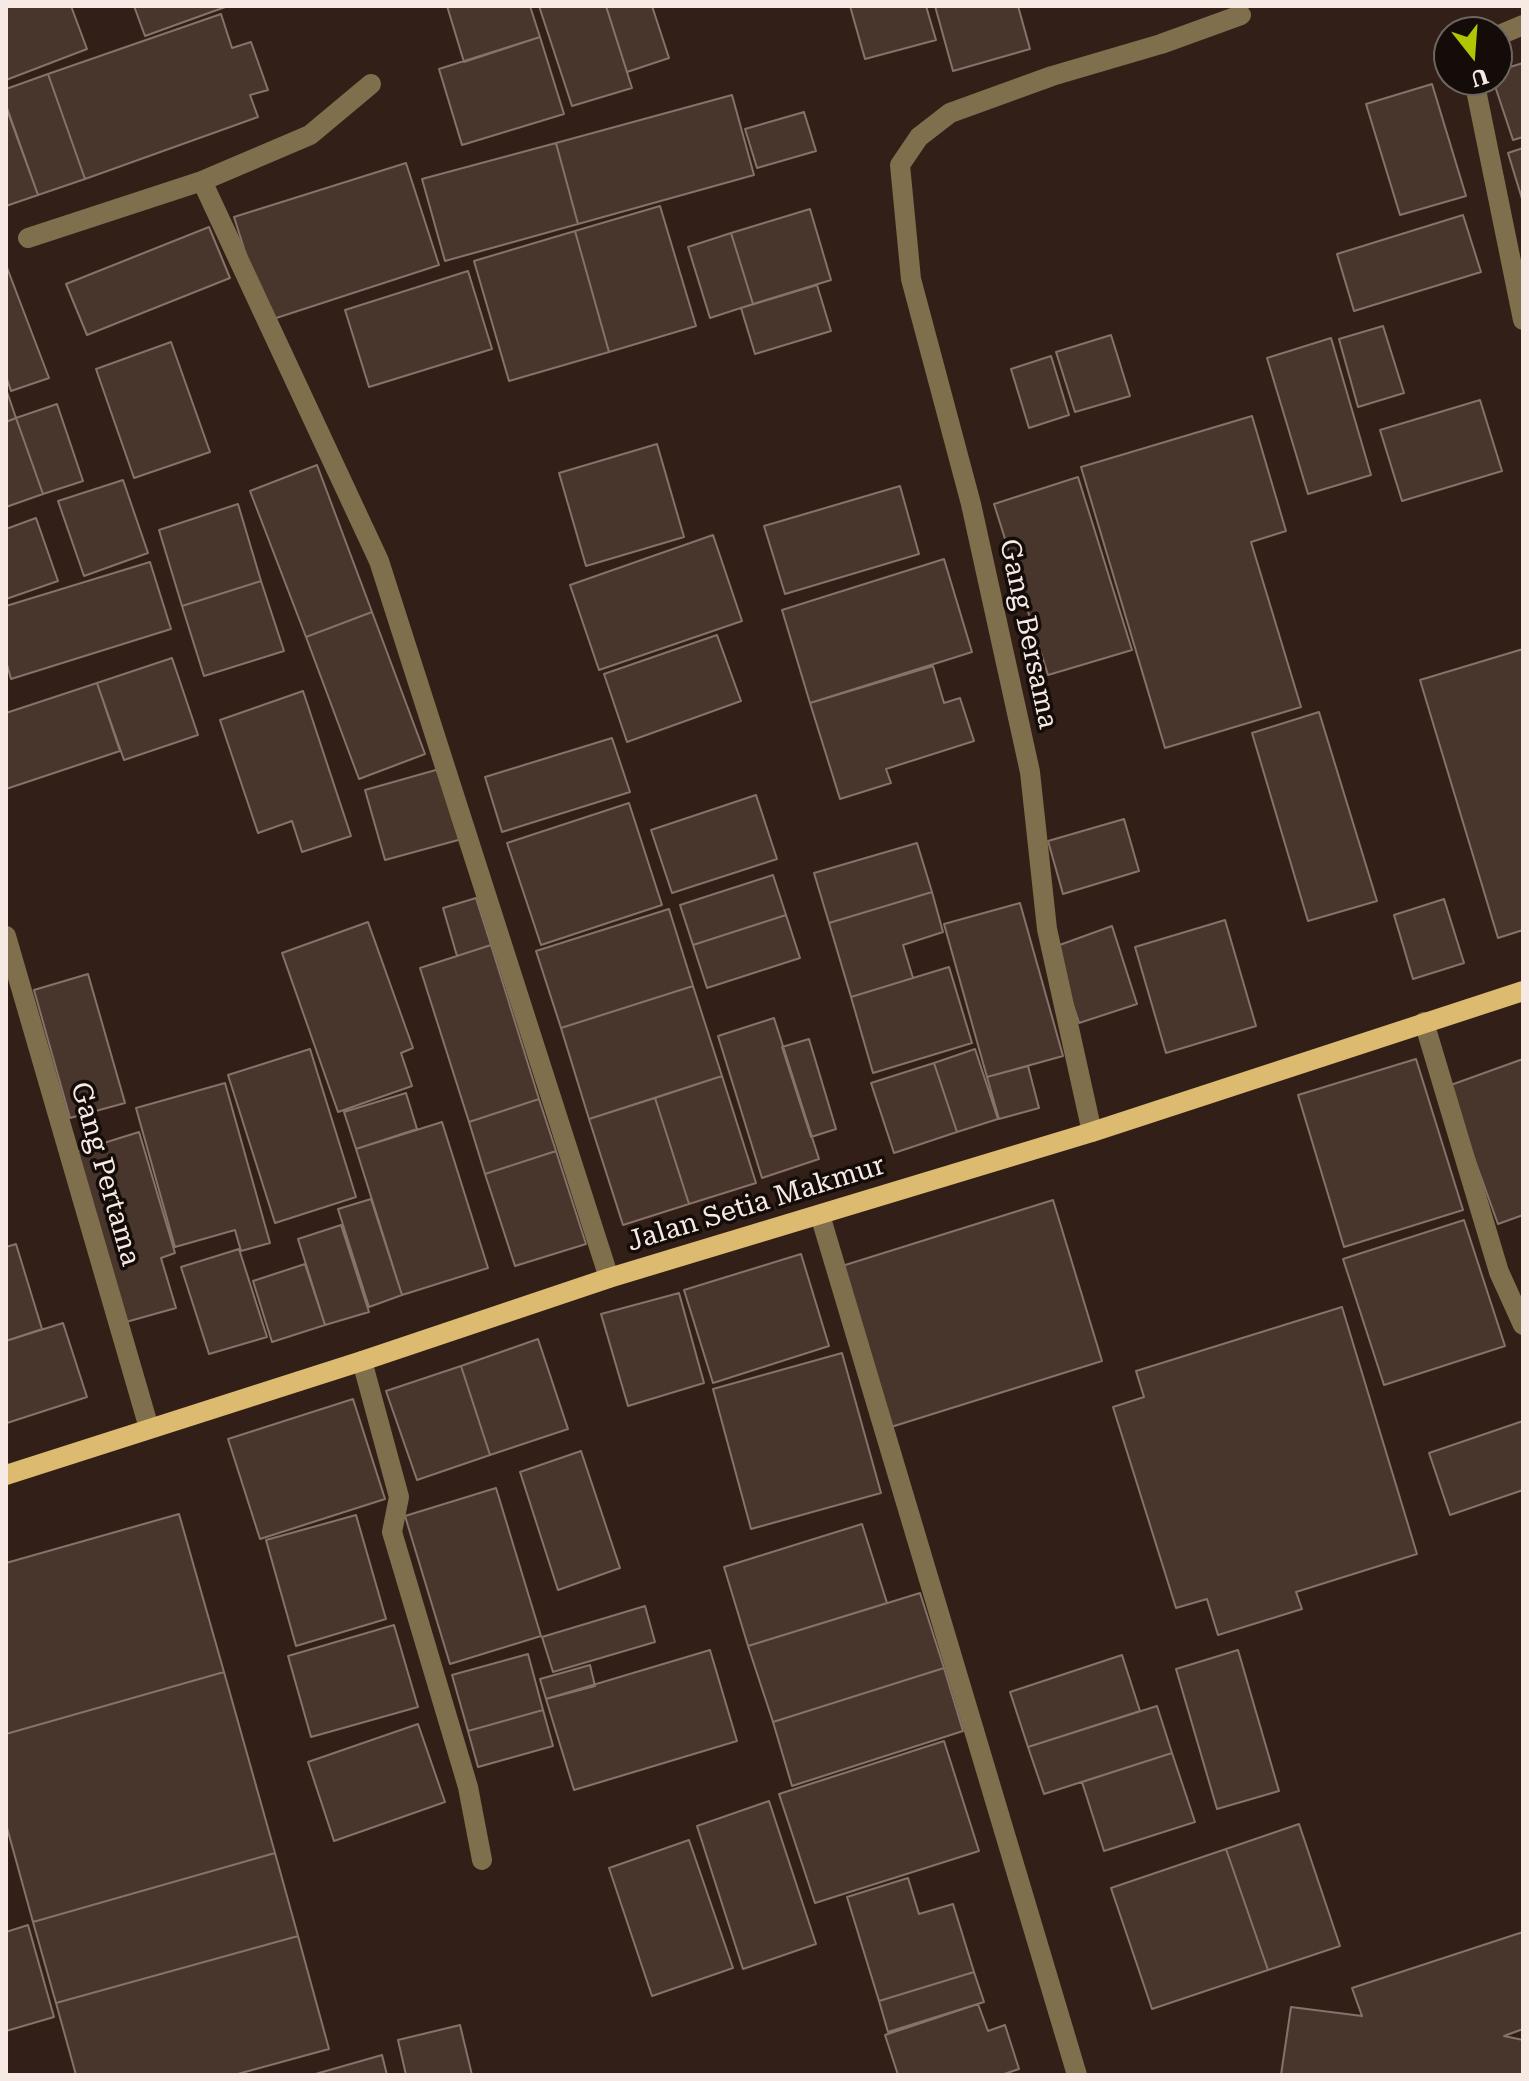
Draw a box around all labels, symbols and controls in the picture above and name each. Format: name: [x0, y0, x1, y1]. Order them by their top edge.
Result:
north arrow: [1433, 16, 1513, 96]
text: U: [1468, 63, 1491, 92]
street label: Gang Bersama: [991, 536, 1065, 732]
street label: Gang Pertama: [63, 1078, 147, 1270]
street label: Jalan Setia Makmur: [623, 1149, 889, 1259]

